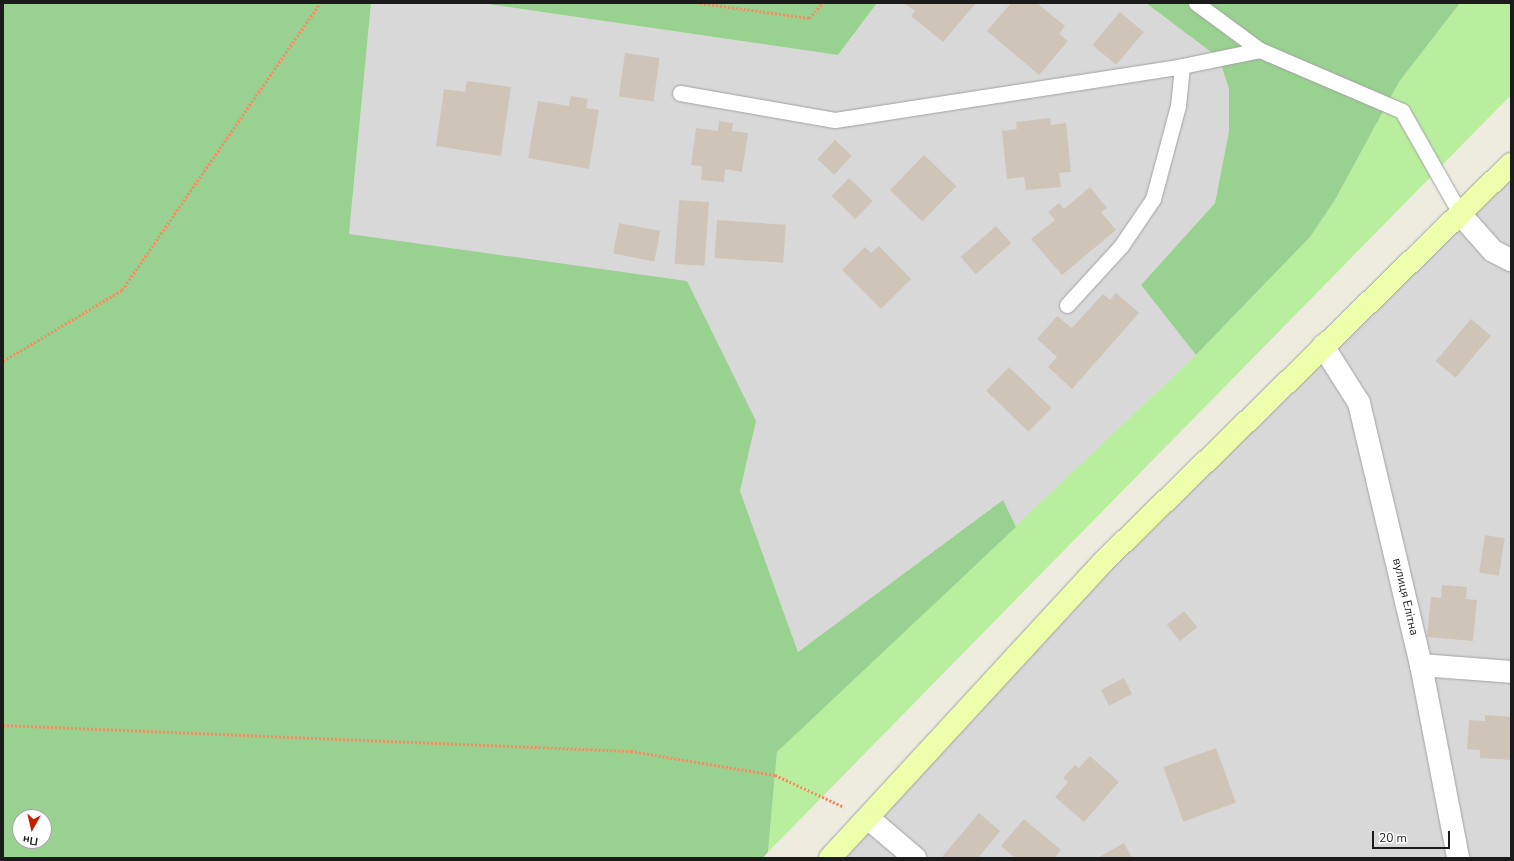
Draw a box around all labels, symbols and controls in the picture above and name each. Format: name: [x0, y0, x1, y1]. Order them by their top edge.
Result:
street label: вулиця Елітна: [1389, 557, 1421, 637]
north arrow: [12, 809, 52, 849]
scale bar: [1374, 823, 1452, 849]
text: 20 m: [1379, 830, 1407, 846]
text: Пн: [22, 832, 39, 849]

